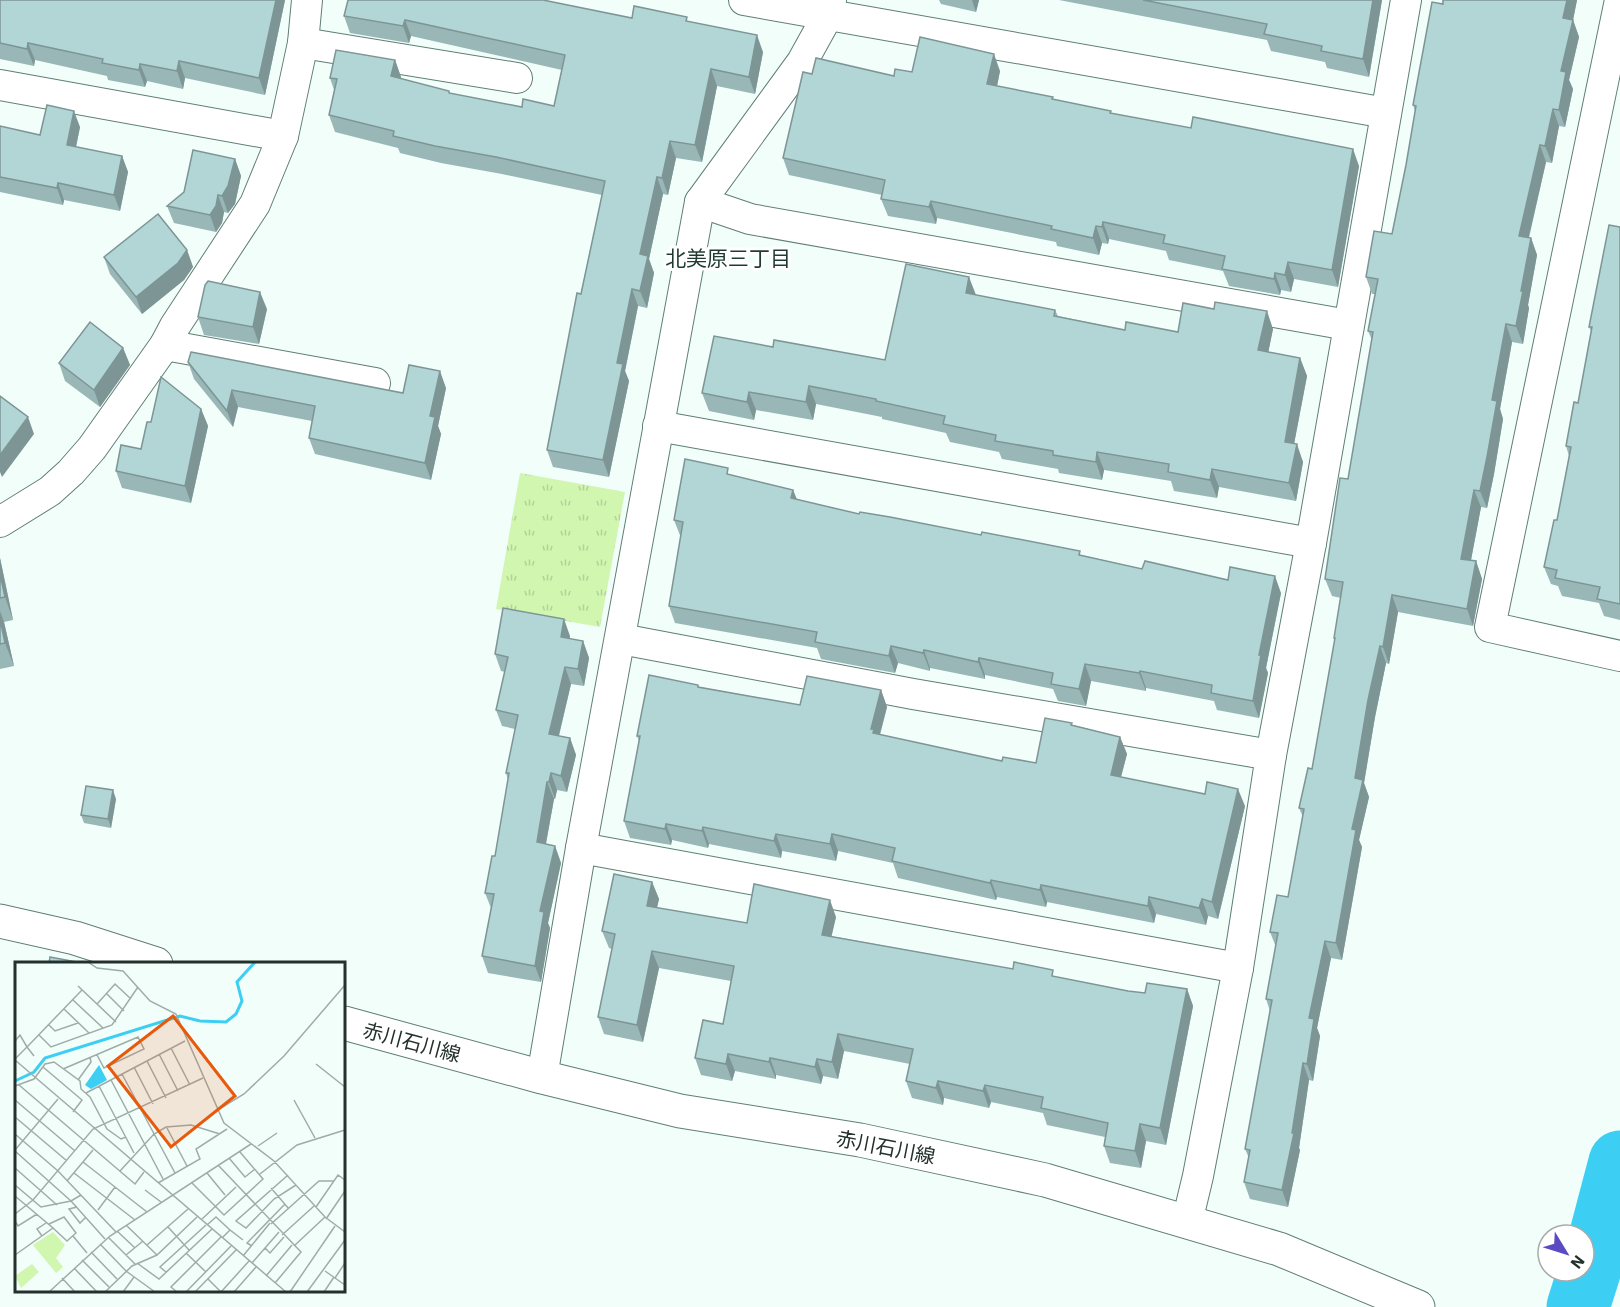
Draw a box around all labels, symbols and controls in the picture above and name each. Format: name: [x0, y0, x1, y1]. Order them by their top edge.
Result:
district label: 北美原三丁目: [665, 244, 791, 272]
inset map: [15, 962, 345, 1292]
street label: 赤川石川線: [360, 1016, 464, 1068]
street label: 赤川石川線: [834, 1124, 938, 1170]
north arrow: [1536, 1223, 1596, 1283]
text: N: [1566, 1252, 1589, 1273]

